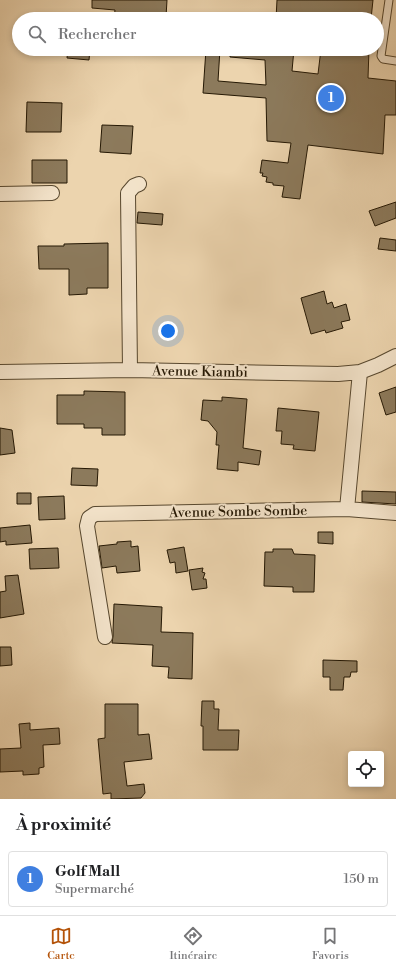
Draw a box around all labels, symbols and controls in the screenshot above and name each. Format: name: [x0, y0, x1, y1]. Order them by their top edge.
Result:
search box: [12, 12, 384, 56]
icon: search: [26, 23, 48, 45]
text: Rechercher: [58, 25, 137, 44]
pin: 1: [318, 83, 344, 113]
your location: [158, 321, 178, 341]
street label: Avenue Kiambi: [151, 362, 248, 382]
street label: Avenue Sombe Sombe: [168, 502, 307, 522]
map controls: [348, 751, 384, 787]
button: locate: [348, 751, 384, 787]
text: À proximité: [16, 814, 111, 836]
text: Golf Mall: [55, 862, 120, 881]
text: 1: [27, 871, 33, 887]
text: 150 m: [344, 871, 379, 887]
text: Supermarché: [55, 881, 134, 897]
tab: Carte: [47, 925, 75, 963]
tab: Itinéraire: [169, 925, 217, 963]
tab: Favoris: [312, 925, 349, 963]

